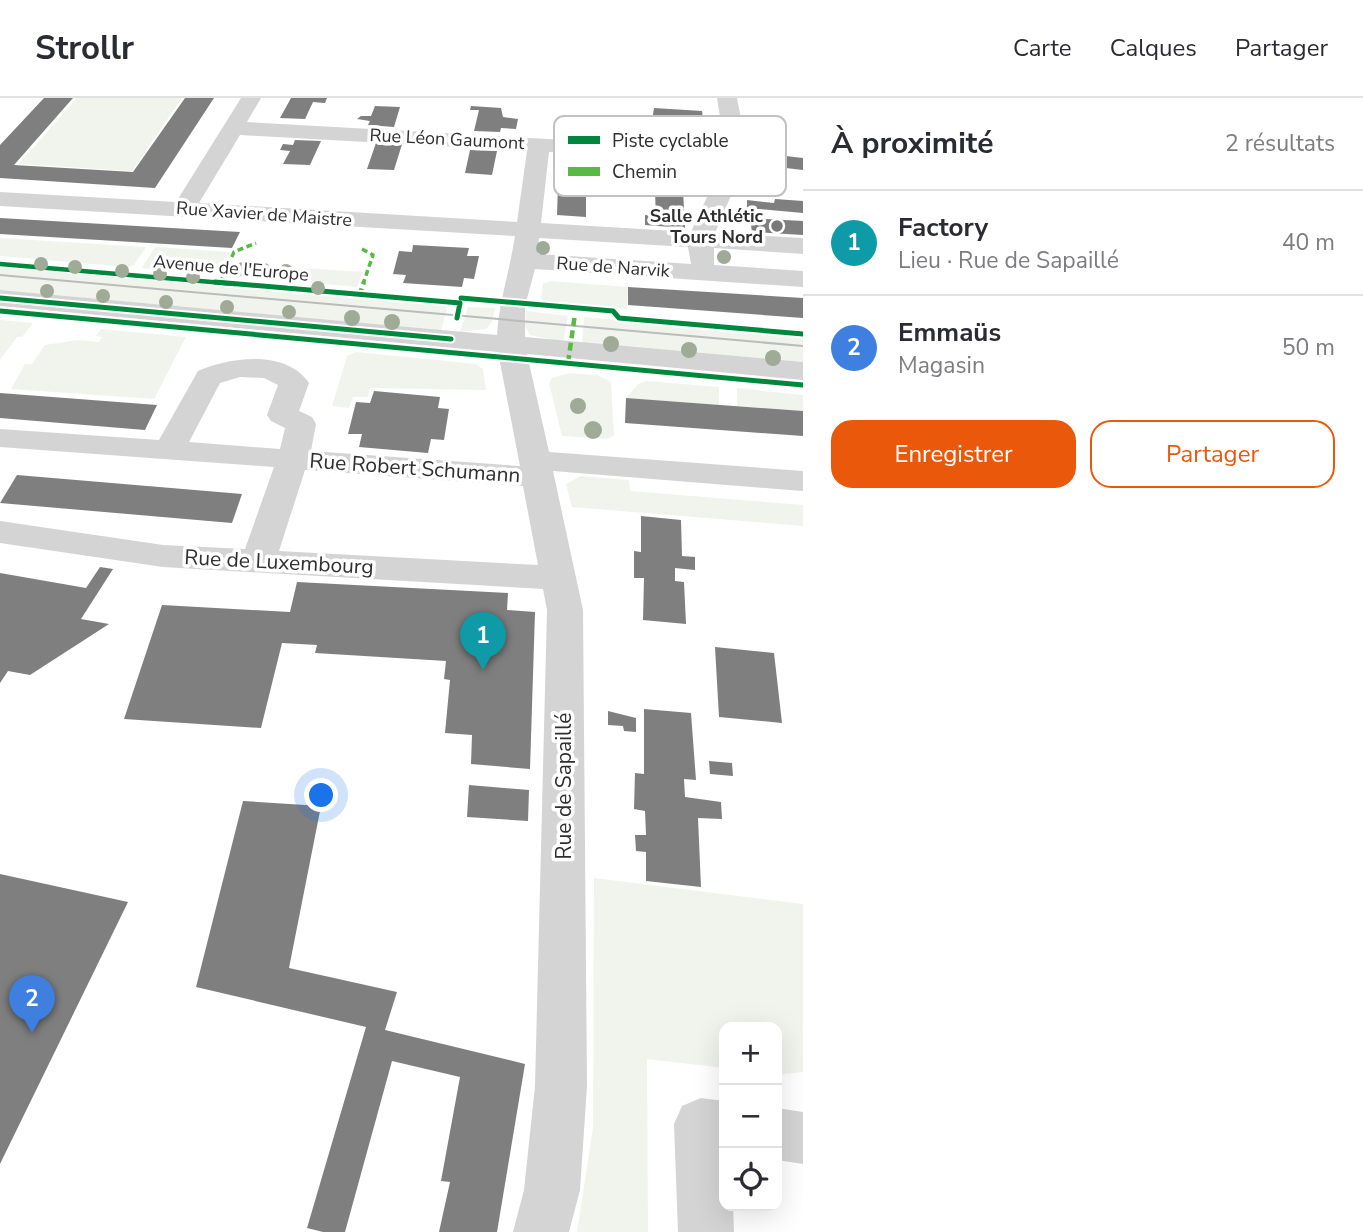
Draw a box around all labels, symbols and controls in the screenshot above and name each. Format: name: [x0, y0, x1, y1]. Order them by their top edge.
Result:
text: Strollr: [35, 26, 134, 71]
text: Carte: [1013, 32, 1072, 64]
text: Calques: [1110, 32, 1197, 64]
text: Partager: [1235, 32, 1328, 64]
legend: [554, 116, 786, 196]
street label: Rue Léon Gaumont: [369, 123, 526, 155]
text: À proximité: [831, 123, 993, 164]
text: Piste cyclable: [612, 128, 729, 154]
text: 2 résultats: [1225, 128, 1335, 159]
text: Chemin: [612, 159, 677, 185]
street label: Rue Xavier de Maistre: [175, 196, 353, 232]
place label: Salle Athlétic Tours Nord: [650, 204, 763, 249]
text: Factory: [898, 210, 988, 245]
marker: Salle Athlétic Tours Nord: [769, 218, 785, 234]
text: 1: [847, 227, 861, 258]
text: 40 m: [1282, 227, 1335, 258]
text: Lieu · Rue de Sapaillé: [898, 245, 1119, 276]
street label: Avenue de l'Europe: [152, 249, 310, 287]
street label: Rue de Narvik: [556, 251, 671, 283]
text: Emmaüs: [898, 315, 1001, 350]
text: 2: [847, 332, 861, 363]
text: 50 m: [1282, 332, 1335, 363]
text: Magasin: [898, 350, 985, 381]
button: Enregistrer: [831, 420, 1076, 488]
button: Partager: [1090, 420, 1335, 488]
street label: Rue Robert Schumann: [309, 447, 521, 489]
street label: Rue de Luxembourg: [184, 543, 374, 581]
pin: 1: [460, 612, 506, 670]
street label: Rue de Sapaillé: [550, 713, 578, 860]
your location: [304, 778, 338, 812]
pin: 2: [9, 975, 55, 1033]
map controls: [719, 1022, 782, 1211]
button: +: [719, 1022, 782, 1085]
button: −: [719, 1085, 782, 1148]
button: locate: [719, 1148, 782, 1211]

